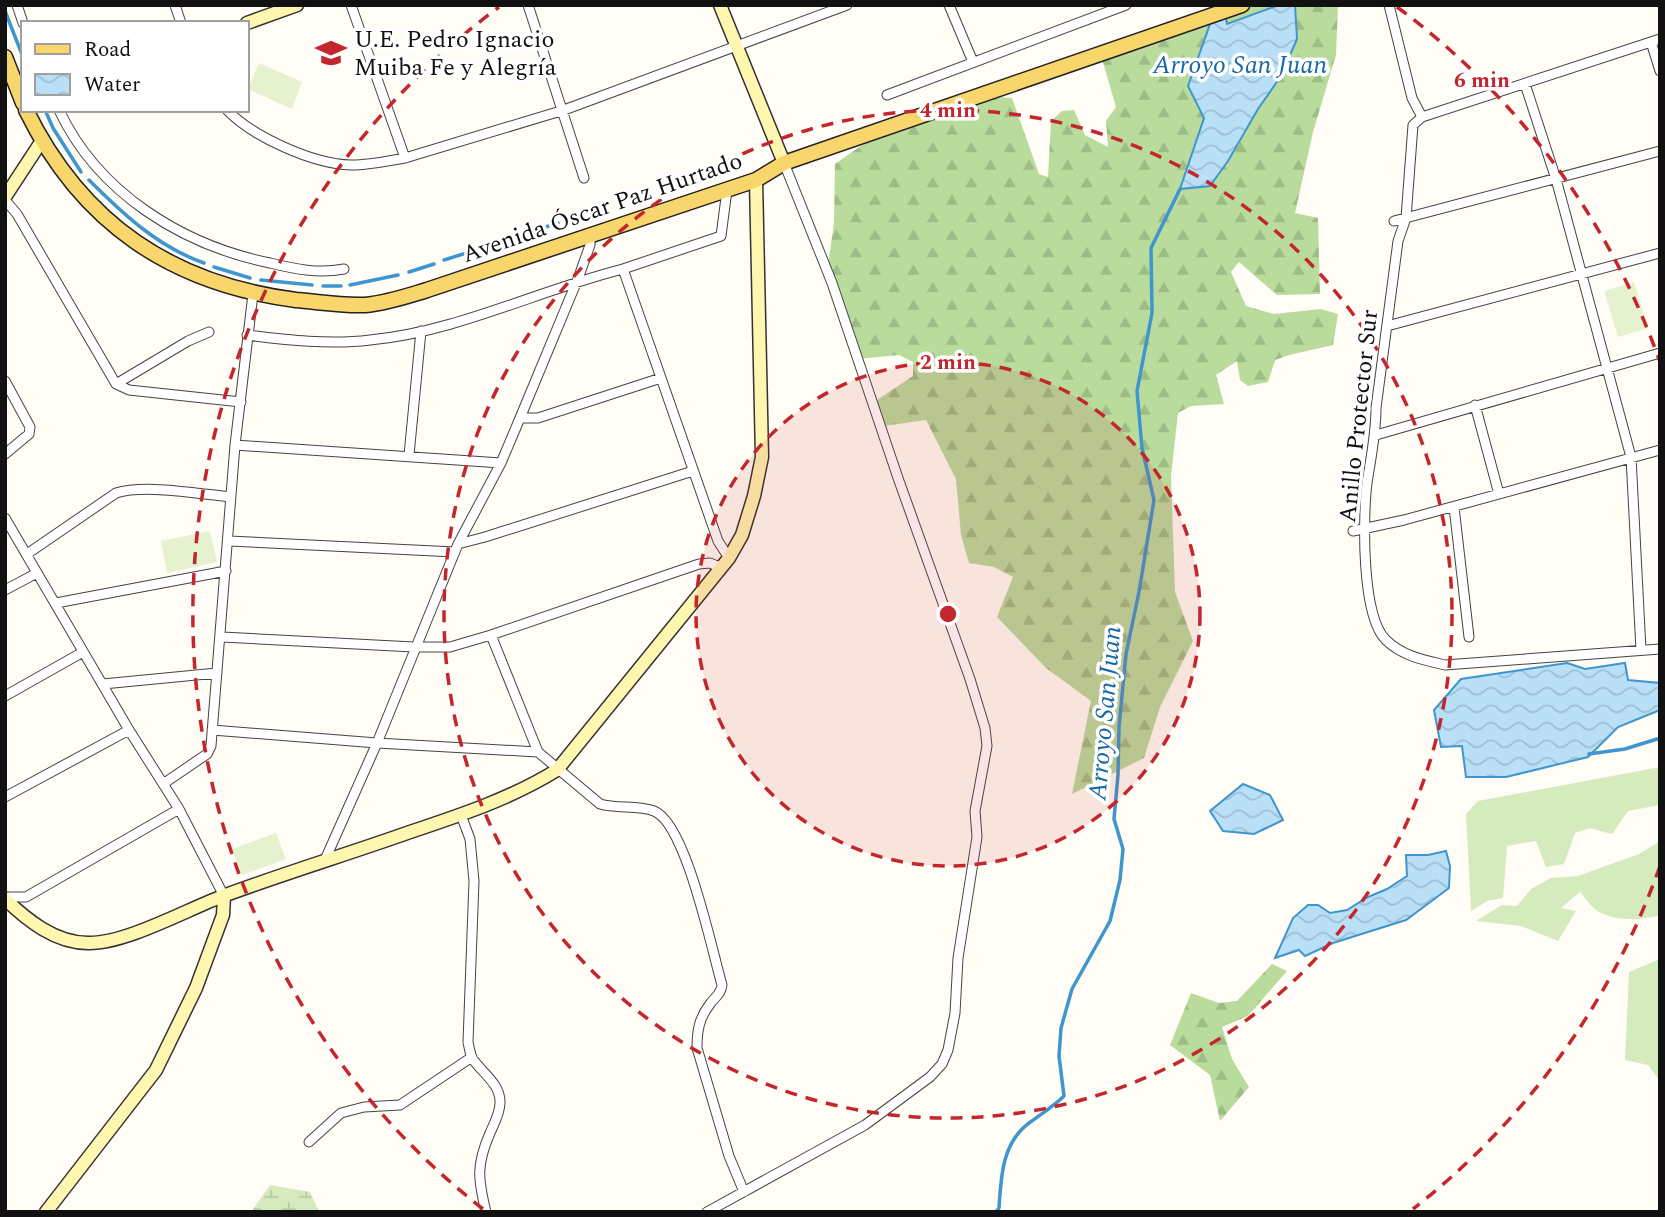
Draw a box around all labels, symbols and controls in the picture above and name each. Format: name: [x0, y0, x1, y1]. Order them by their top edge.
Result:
legend: [21, 21, 248, 112]
place label: U.E. Pedro Ignacio Muiba Fe y Alegría: [354, 22, 557, 86]
text: Road: [84, 34, 131, 66]
school or university icon: U.E. Pedro Ignacio Muiba Fe y Alegría: [314, 36, 348, 70]
water label: Arroyo San Juan: [1152, 45, 1328, 85]
text: 6 min: [1454, 65, 1510, 97]
text: Water: [84, 69, 140, 101]
text: 4 min: [920, 95, 976, 127]
street label: Avenida Óscar Paz Hurtado: [457, 143, 747, 273]
street label: Anillo Protector Sur: [1330, 308, 1388, 525]
text: 2 min: [920, 347, 976, 379]
centre of rings: [936, 602, 960, 626]
water label: Arroyo San Juan: [1077, 624, 1133, 803]

